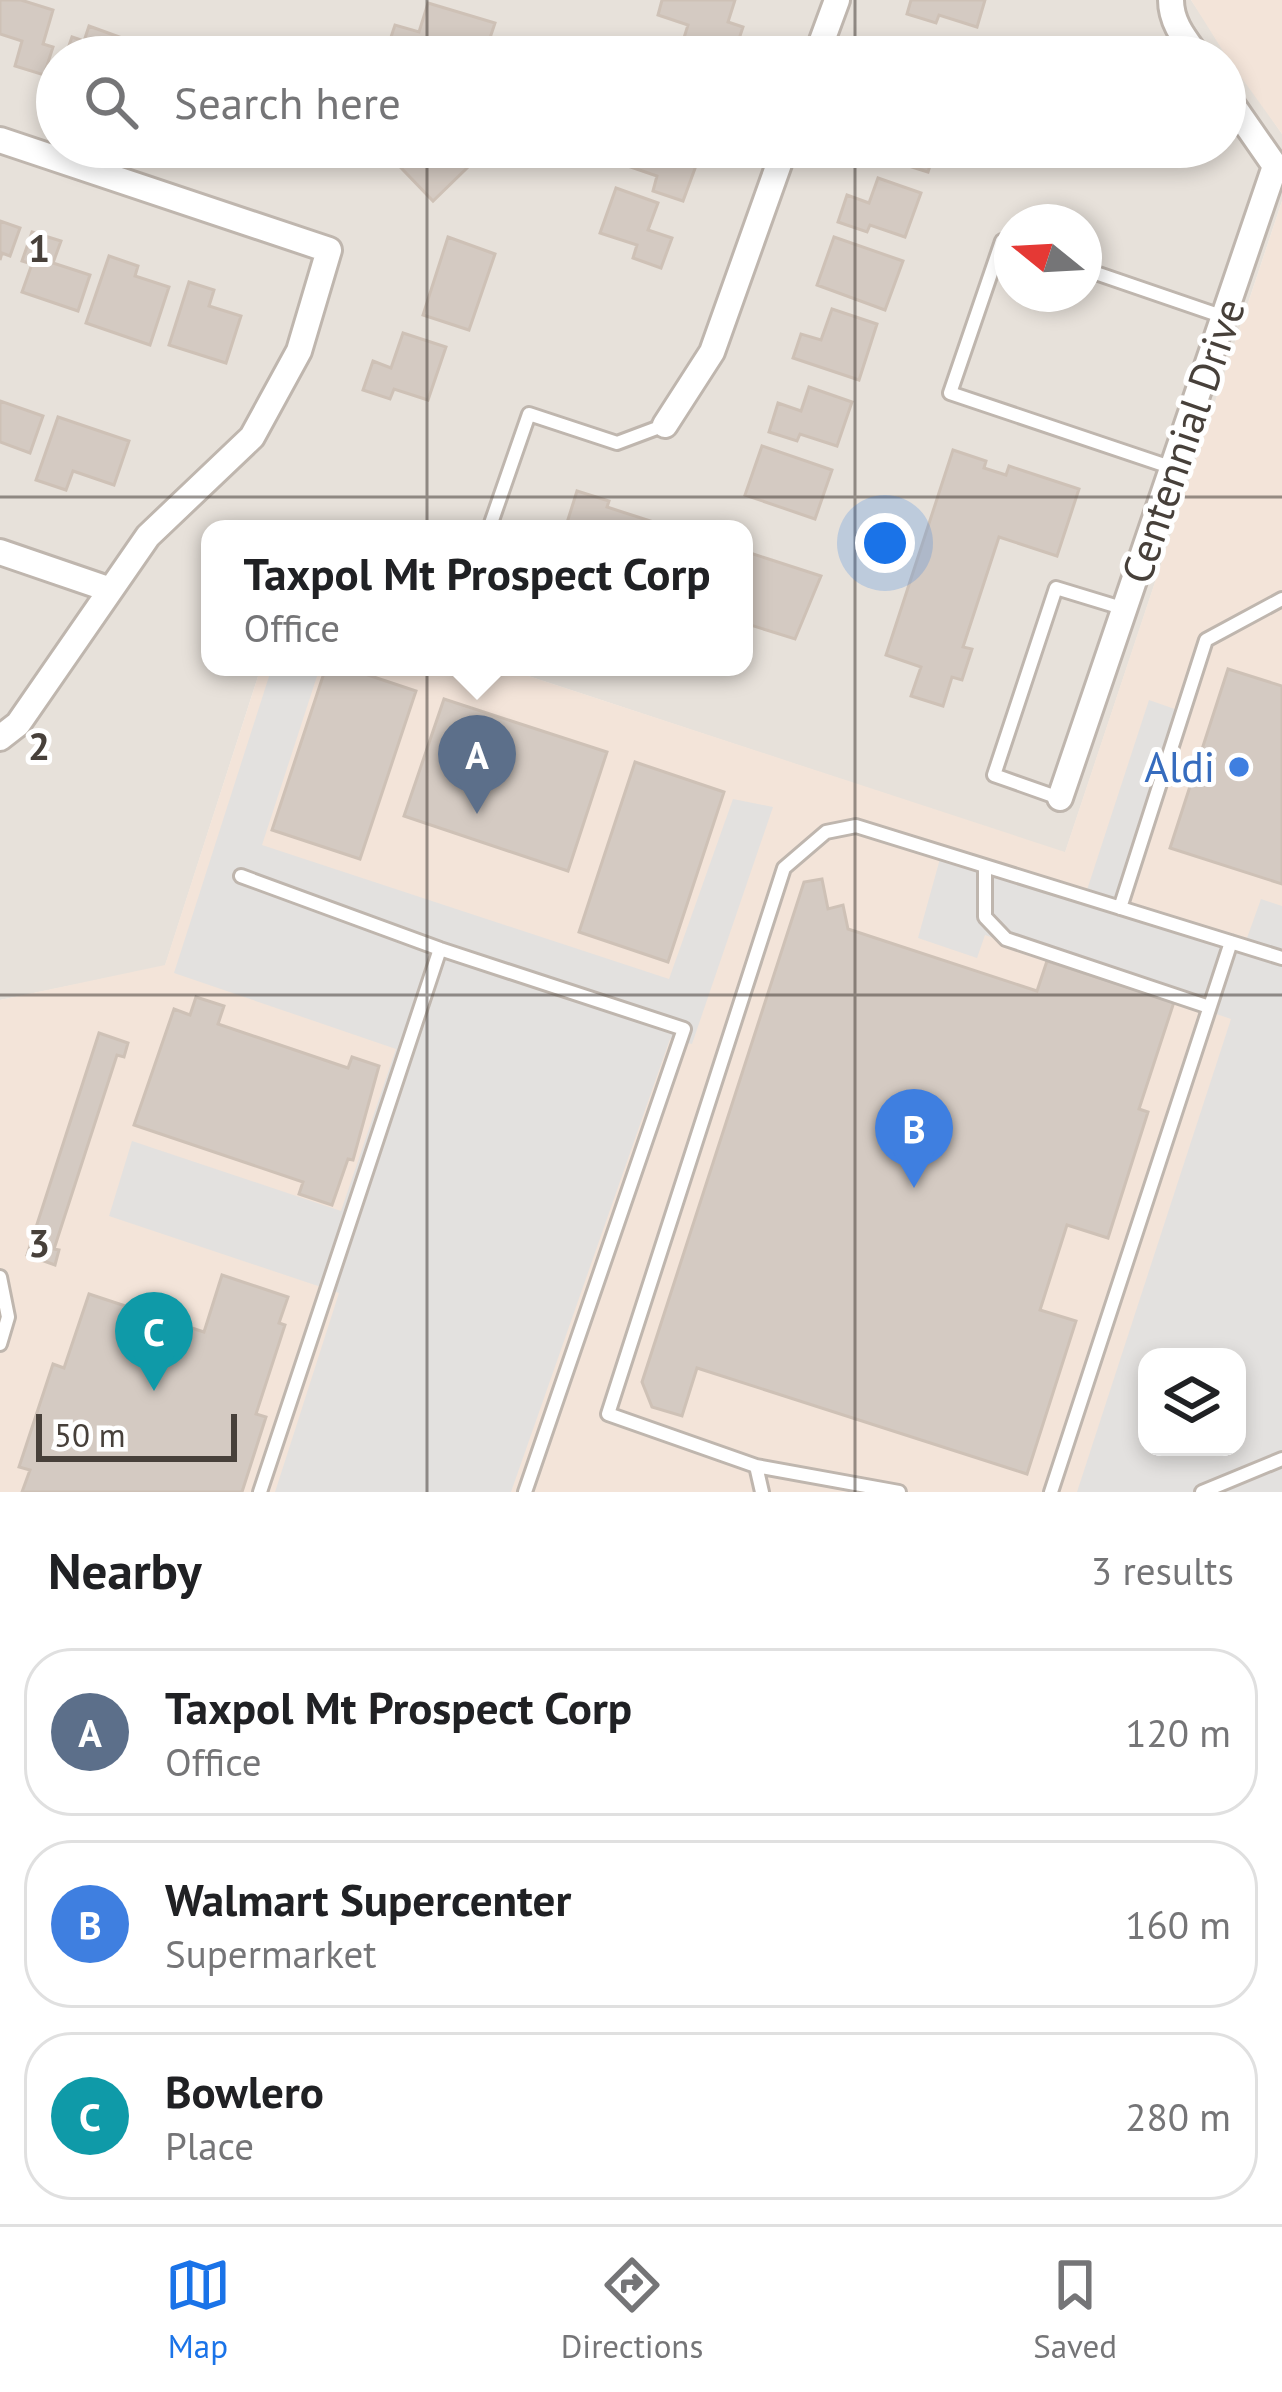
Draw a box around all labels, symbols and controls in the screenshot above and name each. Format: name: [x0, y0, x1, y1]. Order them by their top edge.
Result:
search box: [36, 36, 1246, 168]
icon: search: [78, 69, 144, 135]
text: Search here: [174, 73, 401, 131]
north arrow: [994, 204, 1102, 312]
text: 1: [28, 222, 50, 273]
street label: Centennial Drive: [1108, 291, 1257, 590]
your location: [855, 513, 915, 573]
popup: [201, 520, 753, 676]
text: Taxpol Mt Prospect Corp: [243, 544, 711, 602]
text: Office: [243, 602, 340, 653]
pin: A: [438, 715, 516, 814]
text: 2: [28, 720, 50, 771]
place label: Aldi: [1144, 739, 1215, 794]
marker: Aldi: [1226, 754, 1252, 780]
pin: B: [875, 1089, 953, 1188]
text: 3: [28, 1217, 50, 1268]
pin: C: [115, 1292, 193, 1391]
map controls: [1138, 1348, 1246, 1456]
button: layers: [1138, 1348, 1246, 1456]
scale bar: [36, 1408, 237, 1461]
text: 50 m: [54, 1413, 126, 1456]
text: Nearby: [48, 1537, 202, 1603]
text: 3 results: [1091, 1545, 1234, 1596]
text: Taxpol Mt Prospect Corp: [165, 1678, 632, 1736]
text: A: [78, 1707, 102, 1758]
text: 120 m: [1125, 1707, 1231, 1758]
text: Office: [165, 1736, 262, 1787]
text: Walmart Supercenter: [165, 1870, 571, 1928]
text: B: [78, 1899, 102, 1950]
text: 160 m: [1125, 1899, 1231, 1950]
text: Supermarket: [165, 1928, 376, 1979]
text: Bowlero: [165, 2062, 324, 2120]
text: C: [79, 2091, 101, 2142]
text: 280 m: [1125, 2091, 1231, 2142]
text: Place: [165, 2120, 254, 2171]
tab: Map: [165, 2252, 231, 2367]
tab: Directions: [561, 2252, 703, 2367]
tab: Saved: [1033, 2252, 1117, 2367]

